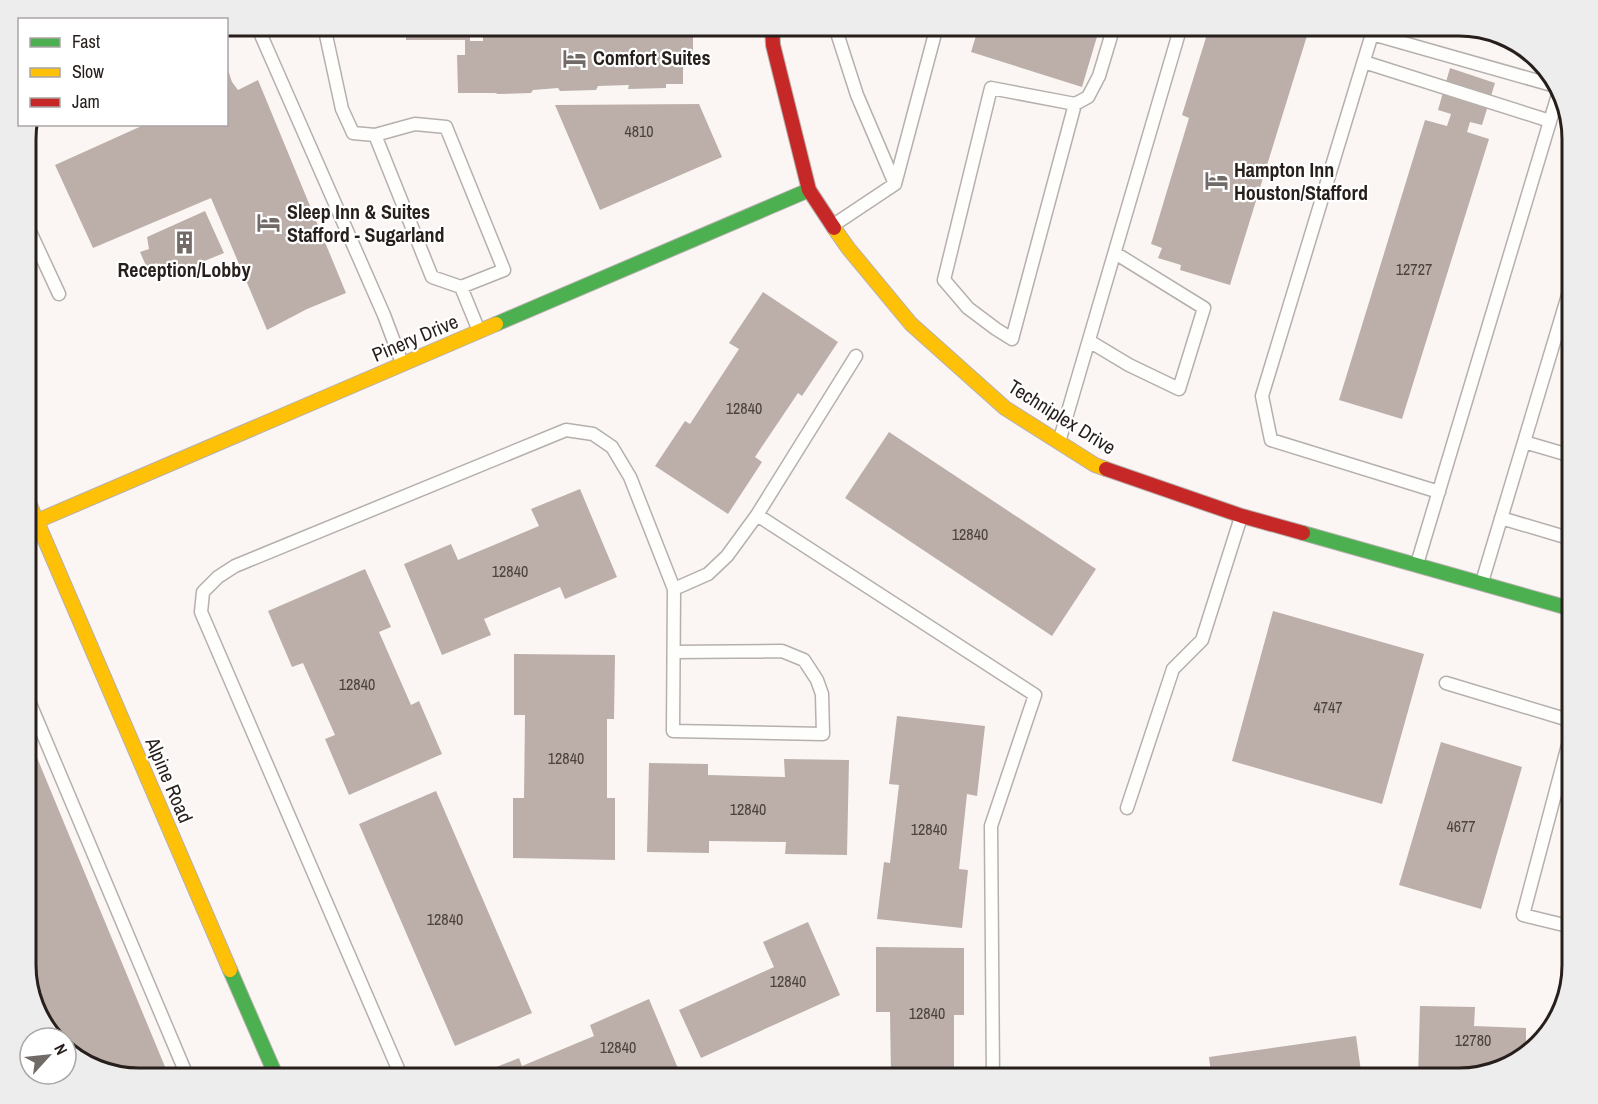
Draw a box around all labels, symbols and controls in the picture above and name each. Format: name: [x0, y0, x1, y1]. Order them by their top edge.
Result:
legend: [18, 18, 228, 126]
text: Fast: [72, 29, 100, 54]
place label: Comfort Suites: [593, 44, 711, 71]
hotel icon: Comfort Suites: [562, 45, 588, 71]
text: Slow: [72, 59, 104, 84]
text: Jam: [72, 89, 100, 114]
house number: 4810: [624, 120, 654, 142]
place label: Hampton Inn Houston/Stafford: [1234, 156, 1368, 206]
hotel icon: Hampton Inn Houston/Stafford: [1203, 168, 1229, 194]
place label: Sleep Inn & Suites Stafford - Sugarland: [287, 198, 445, 248]
hotel icon: Sleep Inn & Suites Stafford - Sugarland: [256, 210, 282, 236]
building icon: Reception/Lobby: [171, 230, 197, 256]
place label: Reception/Lobby: [117, 256, 251, 283]
house number: 12727: [1396, 258, 1432, 280]
street label: Pinery Drive: [368, 307, 462, 368]
street label: Techniplex Drive: [1003, 373, 1121, 460]
house number: 12840: [726, 397, 762, 419]
house number: 12840: [952, 523, 988, 545]
house number: 12840: [492, 560, 528, 582]
house number: 12840: [339, 673, 375, 695]
house number: 4747: [1313, 696, 1343, 718]
street label: Alpine Road: [139, 732, 200, 827]
house number: 12840: [548, 747, 584, 769]
house number: 12840: [730, 798, 766, 820]
house number: 4677: [1446, 815, 1476, 837]
house number: 12840: [911, 818, 947, 840]
house number: 12840: [427, 908, 463, 930]
house number: 12840: [770, 970, 806, 992]
house number: 12840: [909, 1002, 945, 1024]
north arrow: [18, 1026, 78, 1086]
house number: 12780: [1455, 1029, 1491, 1051]
house number: 12840: [600, 1036, 636, 1058]
text: N: [49, 1040, 73, 1058]

